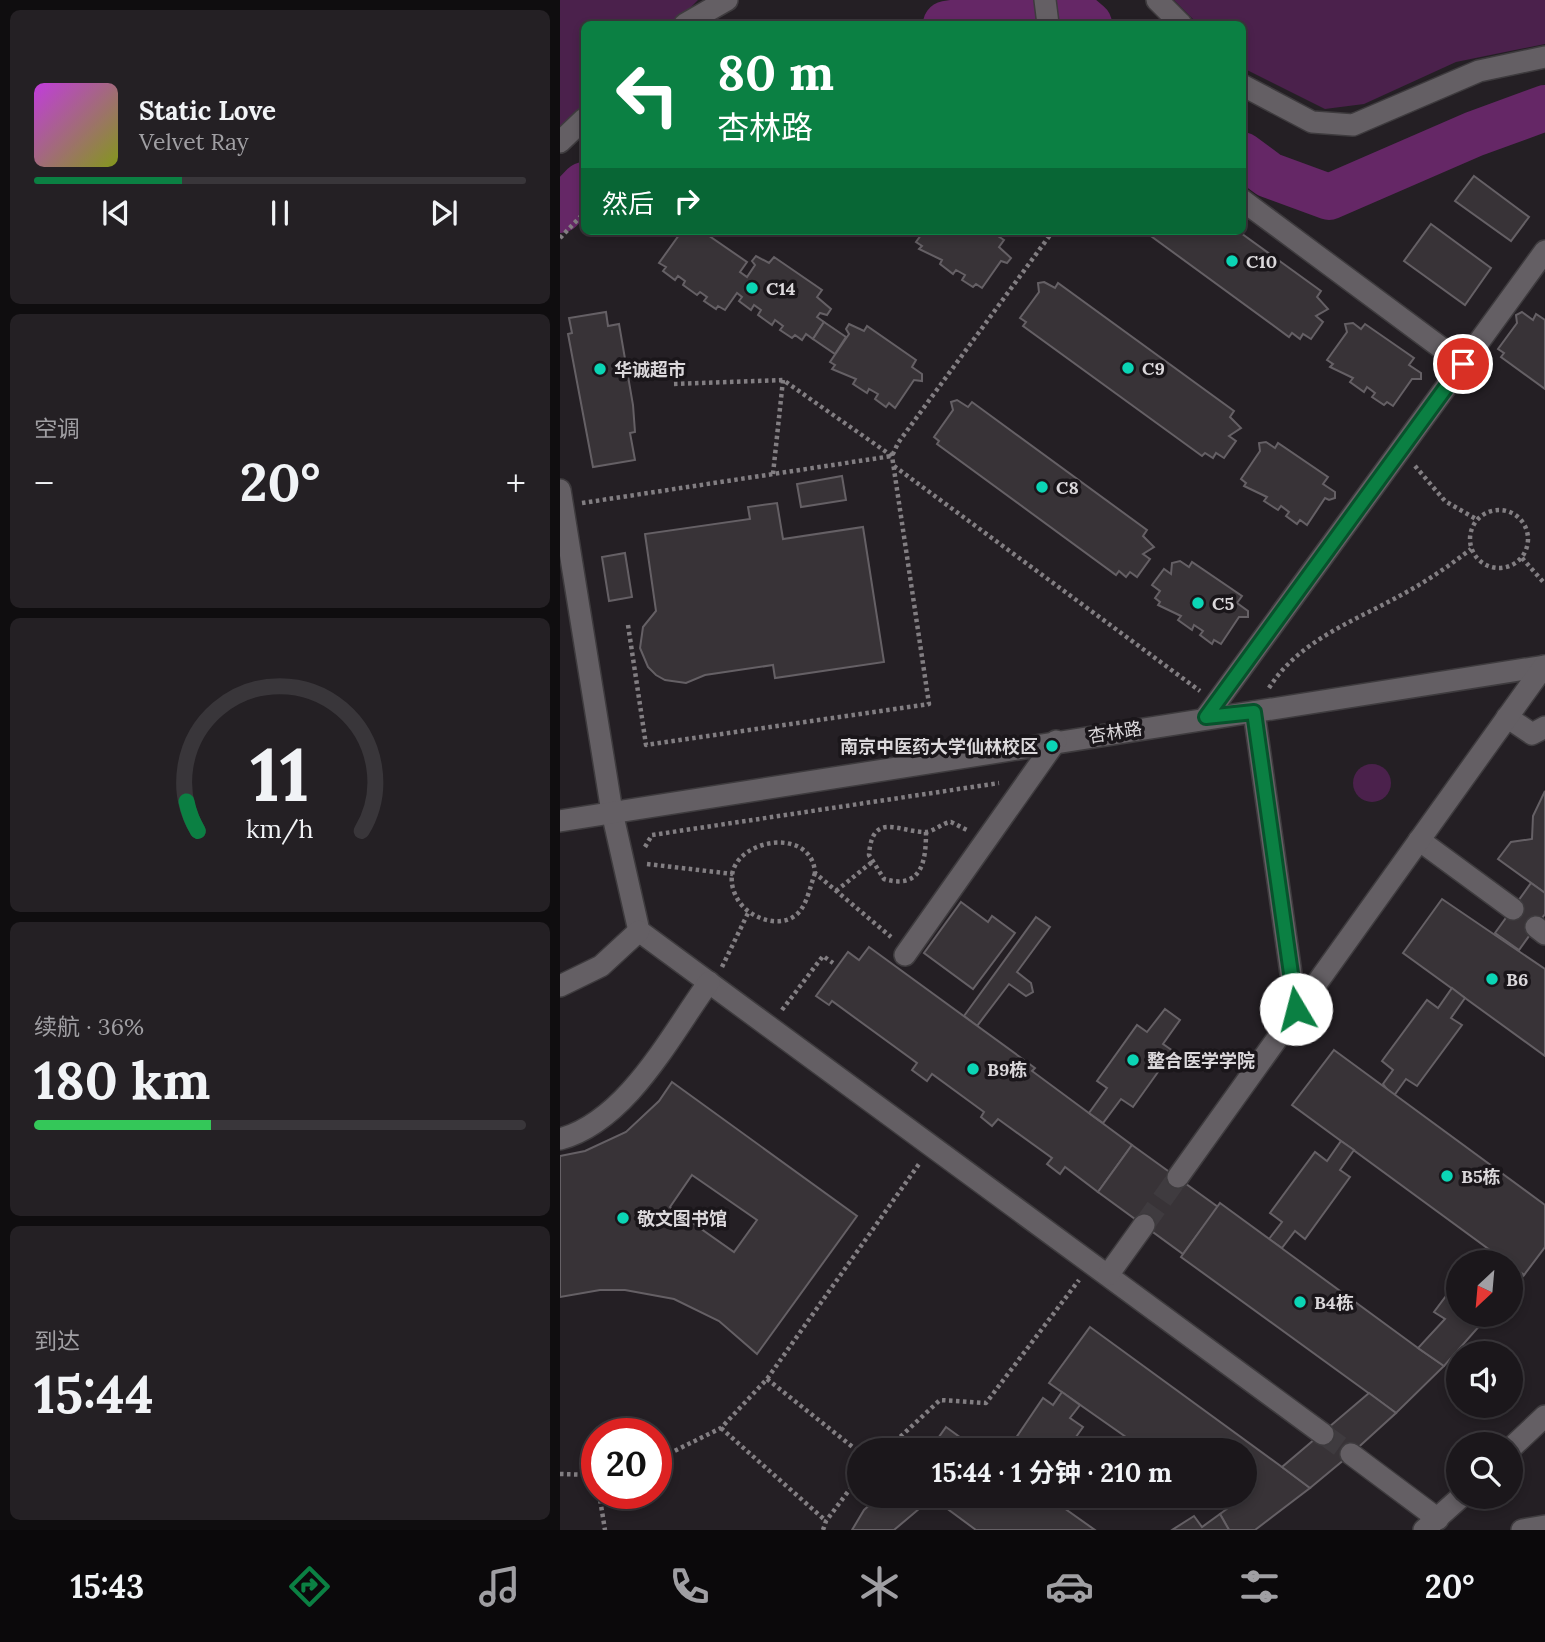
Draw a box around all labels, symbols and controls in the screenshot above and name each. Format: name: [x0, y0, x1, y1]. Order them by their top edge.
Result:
text: 80 m: [717, 41, 834, 103]
icon: left: [602, 49, 693, 140]
text: Static Love: [139, 94, 276, 127]
text: 杏林路: [717, 107, 813, 148]
text: Velvet Ray: [139, 127, 249, 156]
icon: right: [668, 182, 706, 220]
text: 然后: [602, 187, 654, 220]
icon: previous: [97, 194, 135, 232]
icon: pause: [261, 194, 299, 232]
icon: next: [425, 194, 463, 232]
place label: C10: [1246, 250, 1277, 273]
marker: C10: [1224, 253, 1240, 269]
place label: C14: [766, 277, 796, 300]
marker: C14: [744, 280, 760, 296]
pin: [1433, 334, 1493, 394]
icon: arrive: [1444, 345, 1482, 383]
place label: C9: [1142, 357, 1165, 380]
place label: 华诚超市: [614, 358, 686, 381]
marker: C9: [1120, 360, 1136, 376]
marker: 华诚超市: [592, 361, 608, 377]
text: 空调: [34, 414, 80, 443]
text: 20°: [240, 449, 320, 515]
text: −: [34, 459, 54, 507]
text: +: [506, 459, 526, 507]
place label: C8: [1056, 476, 1079, 499]
marker: C8: [1034, 479, 1050, 495]
place label: C5: [1212, 592, 1234, 615]
marker: C5: [1190, 595, 1206, 611]
street label: 杏林路: [1087, 716, 1143, 748]
text: 11: [250, 728, 310, 821]
place label: 南京中医药大学仙林校区: [840, 735, 1038, 758]
marker: 南京中医药大学仙林校区: [1044, 738, 1060, 754]
text: km/h: [246, 813, 314, 845]
place label: B6: [1506, 968, 1528, 991]
marker: B6: [1484, 971, 1500, 987]
position arrow: [1259, 972, 1333, 1046]
text: 续航 · 36%: [34, 1012, 144, 1041]
text: 180 km: [34, 1047, 210, 1113]
place label: 整合医学学院: [1147, 1049, 1255, 1072]
marker: 整合医学学院: [1125, 1052, 1141, 1068]
place label: B9栋: [987, 1058, 1027, 1081]
marker: B9栋: [965, 1061, 981, 1077]
place label: B5栋: [1461, 1165, 1501, 1188]
marker: B5栋: [1439, 1168, 1455, 1184]
place label: 敬文图书馆: [637, 1207, 727, 1230]
marker: 敬文图书馆: [615, 1210, 631, 1226]
north arrow: [1446, 1250, 1522, 1326]
map controls: [1446, 1250, 1523, 1509]
place label: B4栋: [1314, 1291, 1354, 1314]
marker: B4栋: [1292, 1294, 1308, 1310]
text: 到达: [34, 1326, 80, 1355]
button: sound: [1446, 1341, 1523, 1418]
text: 15:44: [34, 1361, 154, 1427]
speed limit sign: 20: [581, 1418, 672, 1509]
button: search: [1446, 1432, 1523, 1509]
text: 15:44 · 1 分钟 · 210 m: [932, 1456, 1172, 1489]
icon: directions: [285, 1562, 334, 1611]
icon: music: [475, 1562, 524, 1611]
icon: phone: [665, 1562, 714, 1611]
icon: climate: [855, 1562, 904, 1611]
icon: car: [1045, 1562, 1094, 1611]
icon: filters: [1235, 1562, 1284, 1611]
text: 15:43: [70, 1566, 144, 1607]
text: 20°: [1425, 1566, 1474, 1607]

